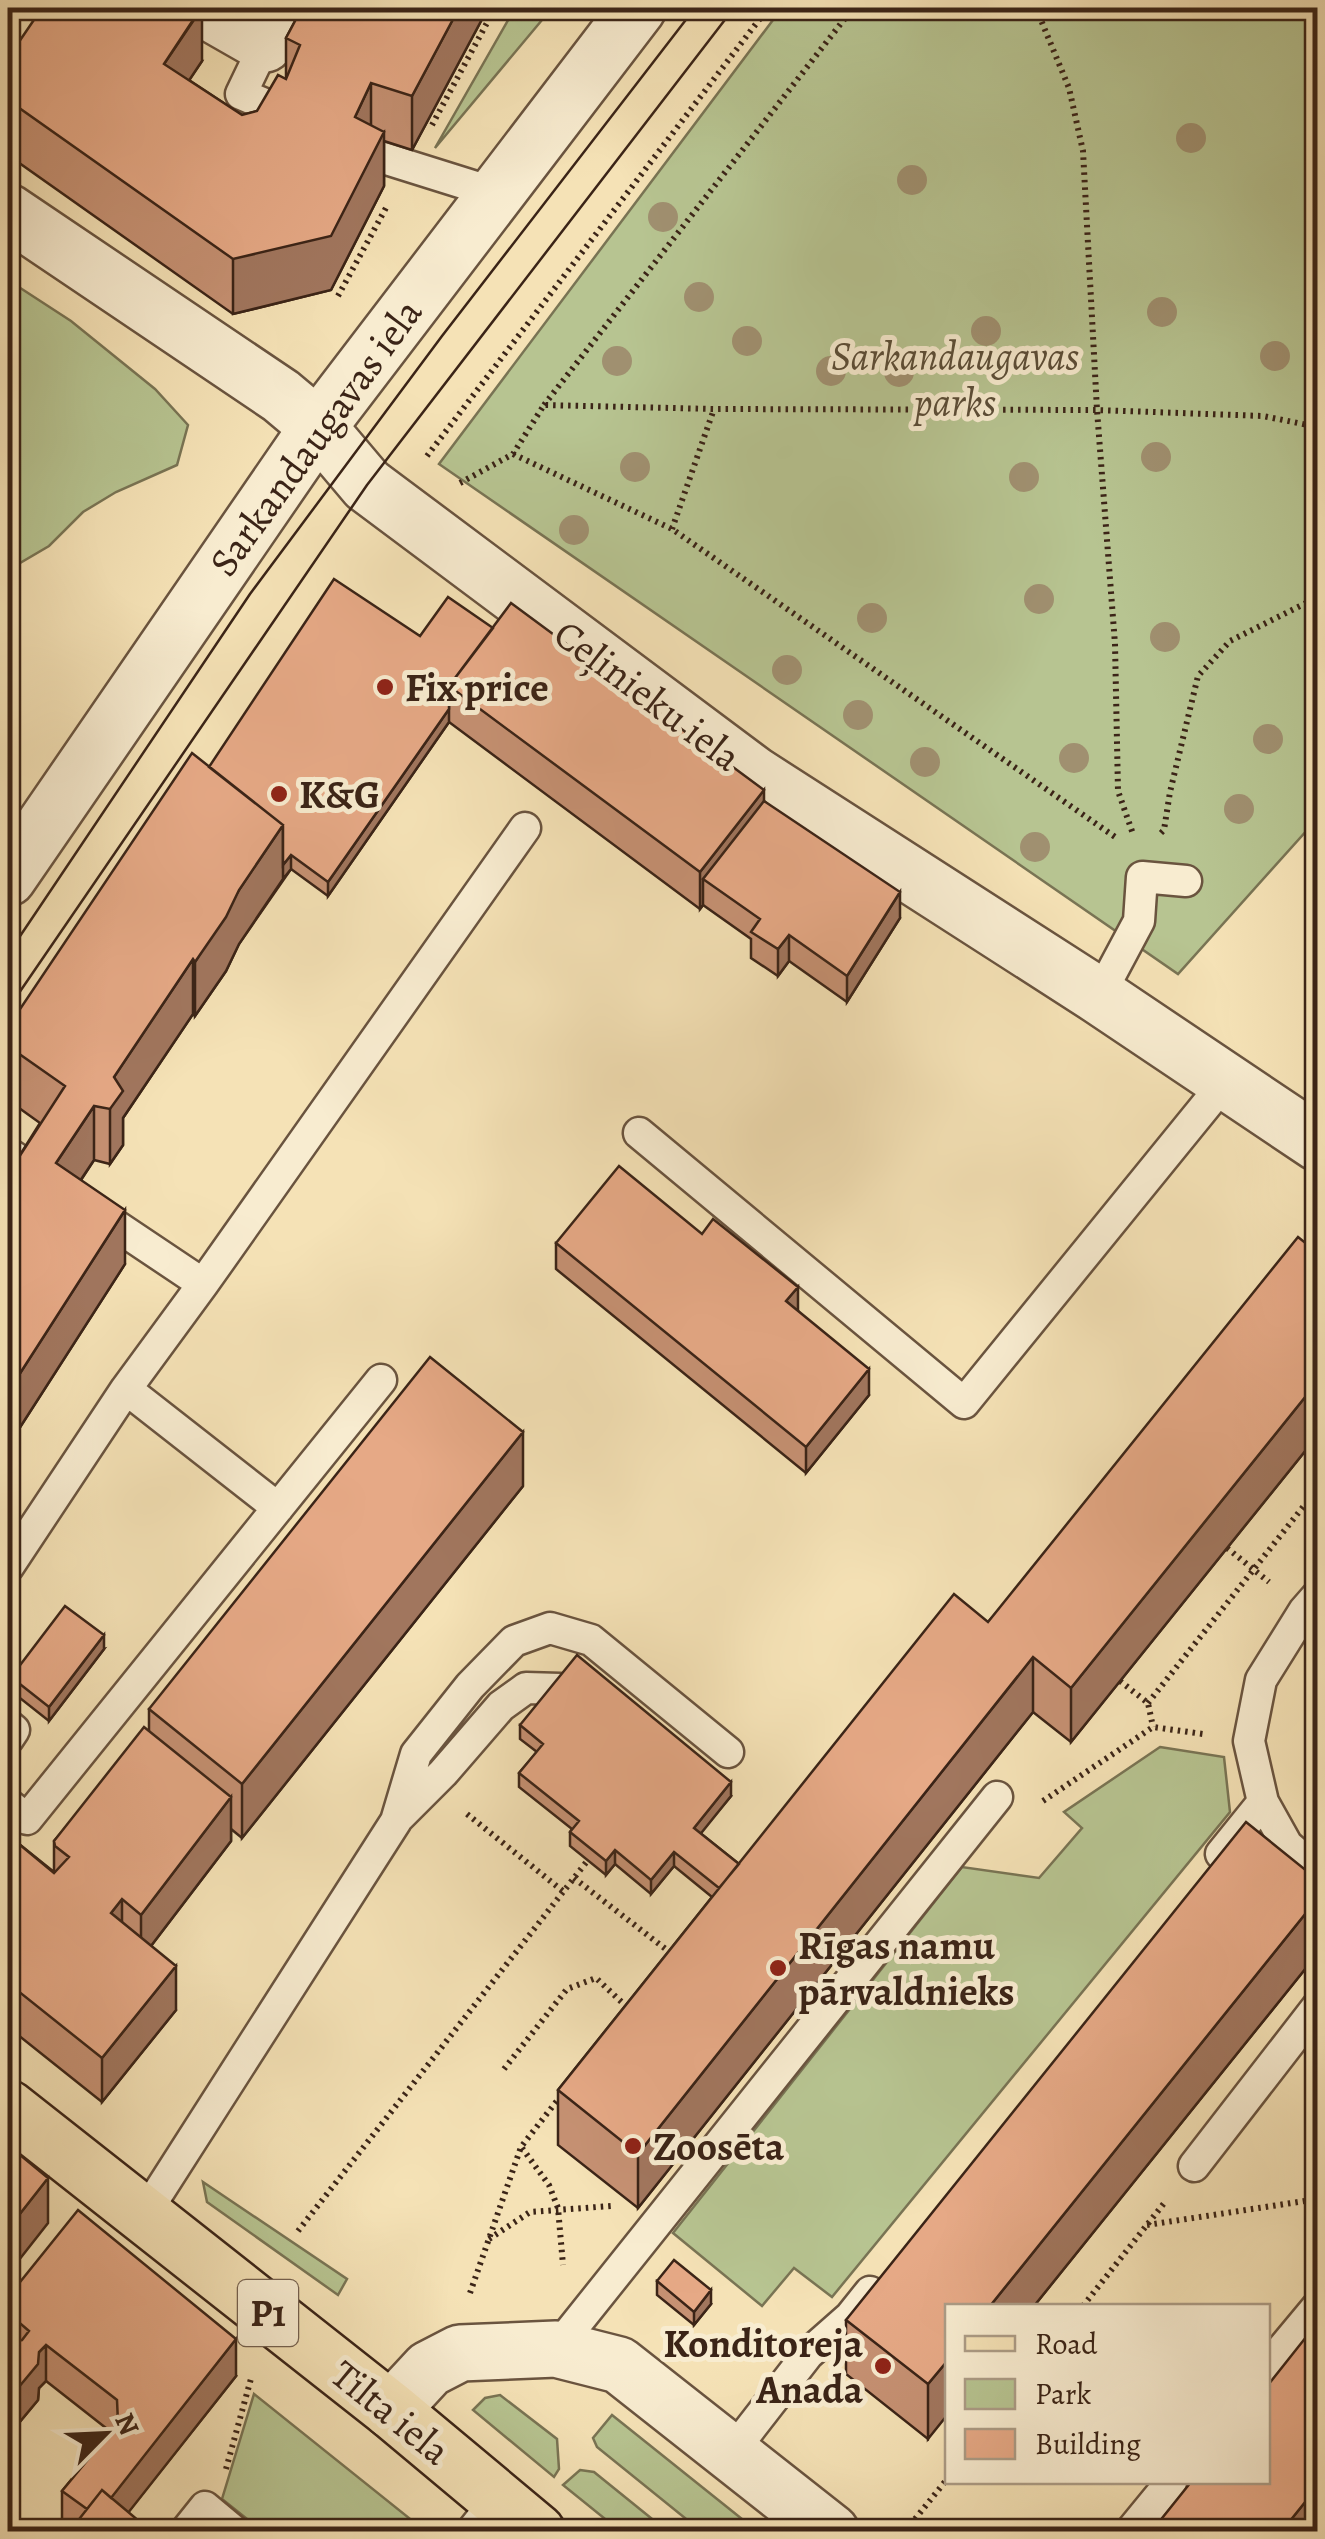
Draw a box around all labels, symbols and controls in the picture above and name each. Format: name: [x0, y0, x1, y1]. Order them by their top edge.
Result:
street label: Sarkandaugavas iela: [196, 287, 435, 587]
park label: Sarkandaugavas parks: [831, 329, 1079, 430]
street label: Ceļinieku iela: [543, 607, 753, 784]
place label: Fix price: [405, 660, 549, 715]
marker: Fix price: [374, 676, 396, 698]
place label: K&G: [299, 767, 380, 822]
marker: K&G: [268, 783, 290, 805]
place label: Rīgas namu pārvaldnieks: [798, 1918, 1014, 2019]
marker: Rīgas namu pārvaldnieks: [767, 1957, 789, 1979]
place label: Zoosēta: [653, 2119, 785, 2174]
marker: Zoosēta: [622, 2135, 644, 2157]
road number: P1: [238, 2280, 298, 2346]
legend: [945, 2304, 1270, 2484]
place label: Konditoreja Anada: [663, 2316, 864, 2417]
text: Road: [1035, 2324, 1098, 2364]
street label: Tilta iela: [319, 2347, 462, 2478]
marker: Konditoreja Anada: [872, 2355, 894, 2377]
text: Park: [1035, 2374, 1091, 2414]
north arrow: [55, 2384, 155, 2484]
text: N: [105, 2407, 148, 2441]
text: Building: [1035, 2424, 1141, 2464]

